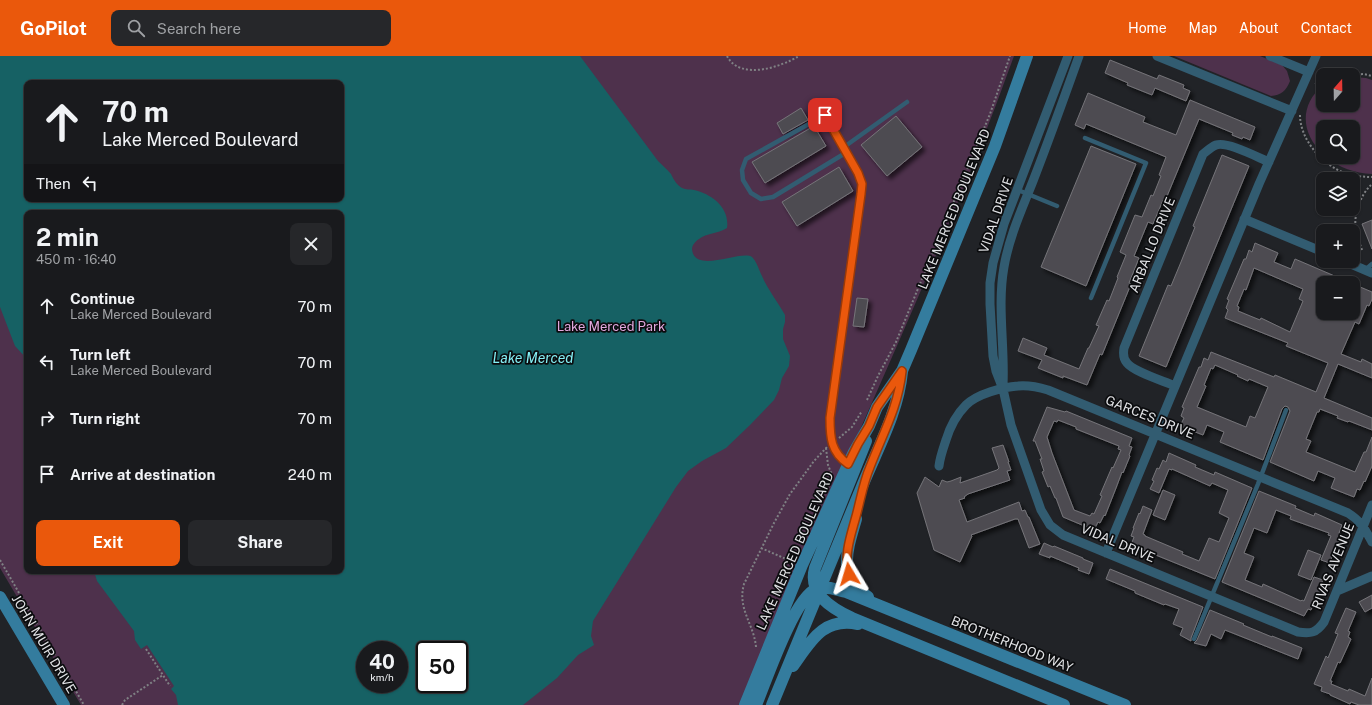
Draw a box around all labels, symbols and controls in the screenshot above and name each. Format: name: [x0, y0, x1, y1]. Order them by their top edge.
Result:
search box: [111, 10, 391, 46]
text: GoPilot: [20, 17, 87, 39]
icon: search: [125, 17, 147, 39]
text: Search here: [157, 20, 241, 37]
text: Home: [1128, 20, 1167, 36]
text: Map: [1189, 20, 1217, 36]
text: About: [1239, 20, 1279, 36]
text: Contact: [1301, 20, 1352, 36]
north arrow: [1316, 68, 1360, 112]
map controls: [1316, 68, 1360, 320]
text: 70 m: [102, 95, 169, 128]
icon: ahead: [36, 96, 88, 148]
pin: [808, 98, 842, 132]
icon: arrive: [814, 104, 836, 126]
button: search: [1316, 120, 1360, 164]
street label: LAKE MERCED BOULEVARD: [915, 127, 993, 291]
text: Lake Merced Boulevard: [102, 129, 298, 150]
icon: left: [79, 172, 101, 194]
button: layers: [1316, 172, 1360, 216]
text: Then: [36, 175, 71, 192]
street label: VIDAL DRIVE: [976, 175, 1016, 255]
street label: ARBALLO DRIVE: [1126, 195, 1178, 295]
text: 2 min: [36, 223, 99, 251]
button: close: [290, 223, 332, 265]
button: +: [1316, 224, 1360, 268]
text: 450 m · 16:40: [36, 252, 116, 267]
button: −: [1316, 276, 1360, 320]
text: Continue: [70, 290, 135, 307]
icon: ahead: [36, 295, 58, 317]
text: 70 m: [297, 298, 332, 315]
text: Lake Merced Boulevard: [70, 307, 212, 322]
park label: Lake Merced Park: [557, 319, 665, 334]
text: Turn left: [70, 346, 131, 363]
water label: Lake Merced: [493, 350, 573, 366]
icon: left: [36, 351, 58, 373]
text: 70 m: [297, 354, 332, 371]
text: Lake Merced Boulevard: [70, 363, 212, 378]
street label: GARCES DRIVE: [1103, 392, 1197, 442]
icon: right: [36, 407, 58, 429]
text: Turn right: [70, 410, 140, 427]
text: 70 m: [297, 410, 332, 427]
icon: arrive: [36, 463, 58, 485]
text: Arrive at destination: [70, 466, 215, 483]
text: 240 m: [288, 466, 332, 483]
street label: LAKE MERCED BOULEVARD: [753, 470, 837, 632]
button: Exit: [36, 520, 180, 566]
button: Share: [188, 520, 332, 566]
street label: RIVAS AVENUE: [1309, 520, 1357, 612]
street label: VIDAL DRIVE: [1079, 521, 1157, 565]
position arrow: [828, 553, 870, 595]
street label: JOHN MUIR DRIVE: [9, 592, 79, 696]
street label: BROTHERHOOD WAY: [949, 613, 1075, 675]
speed limit sign: 50: [416, 641, 468, 693]
text: 40: [369, 650, 395, 674]
text: km/h: [370, 671, 394, 683]

